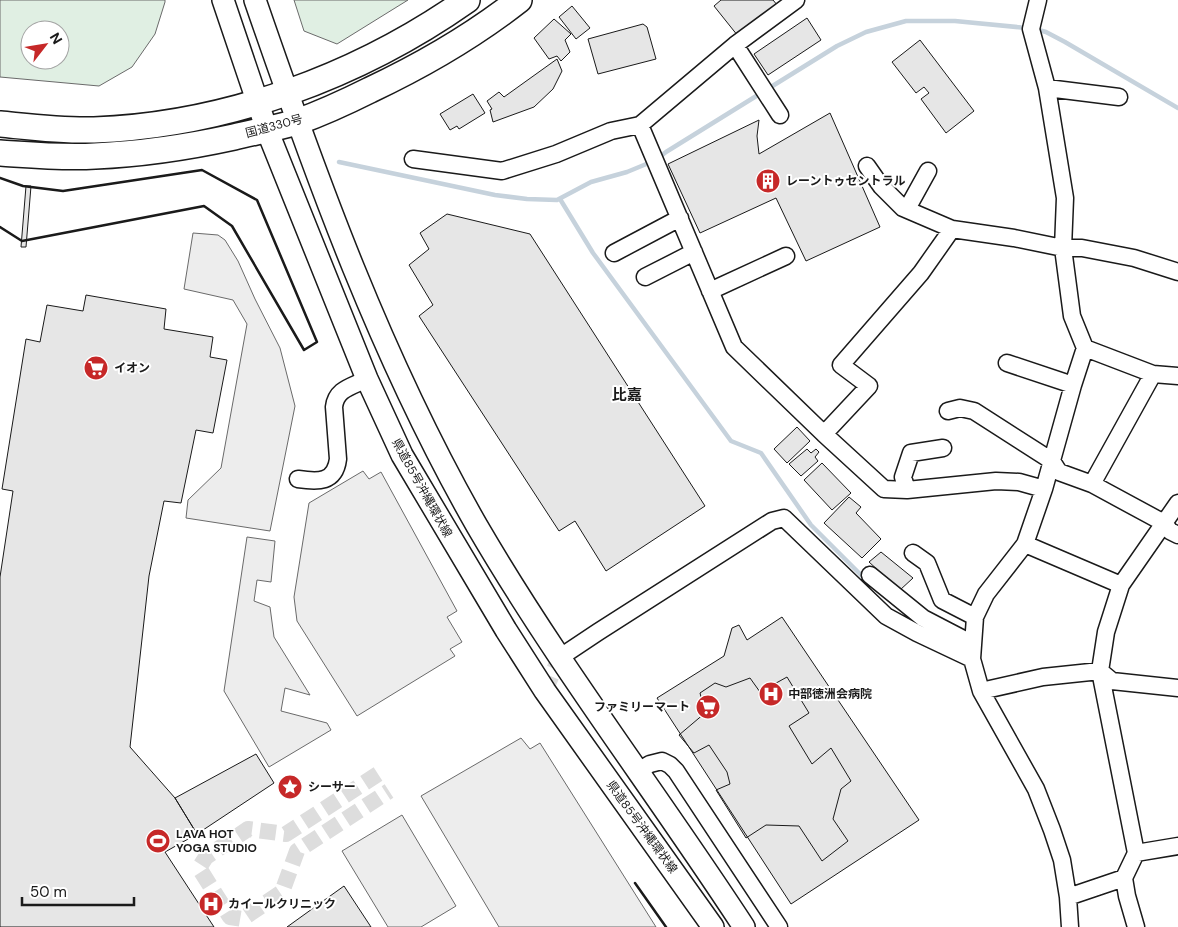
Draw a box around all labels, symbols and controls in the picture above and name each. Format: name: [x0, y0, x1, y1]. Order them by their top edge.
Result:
north arrow: [20, 20, 70, 70]
text: N: [46, 29, 66, 47]
street label: 国道330号: [244, 111, 304, 141]
building icon: レーントゥセントラル: [755, 168, 781, 194]
place label: レーントゥセントラル: [786, 173, 905, 189]
supermarket icon: イオン: [83, 355, 109, 381]
place label: イオン: [114, 360, 150, 376]
district label: 比嘉: [612, 385, 642, 405]
street label: 県道85号沖縄環状線: [388, 436, 456, 540]
hospital icon: 中部徳洲会病院: [758, 681, 784, 707]
place label: 中部徳洲会病院: [788, 686, 872, 702]
supermarket icon: ファミリーマート: [695, 694, 721, 720]
place label: ファミリーマート: [594, 699, 690, 715]
place icon: シーサー: [277, 774, 303, 800]
street label: 県道85号沖縄環状線: [603, 778, 681, 876]
place label: シーサー: [308, 779, 356, 795]
place label: LAVA HOT YOGA STUDIO: [176, 826, 257, 856]
sports icon: LAVA HOT YOGA STUDIO: [145, 828, 171, 854]
scale bar: [22, 874, 135, 906]
text: 50 m: [30, 882, 67, 902]
hospital icon: カイールクリニック: [198, 891, 224, 917]
place label: カイールクリニック: [228, 896, 336, 912]

